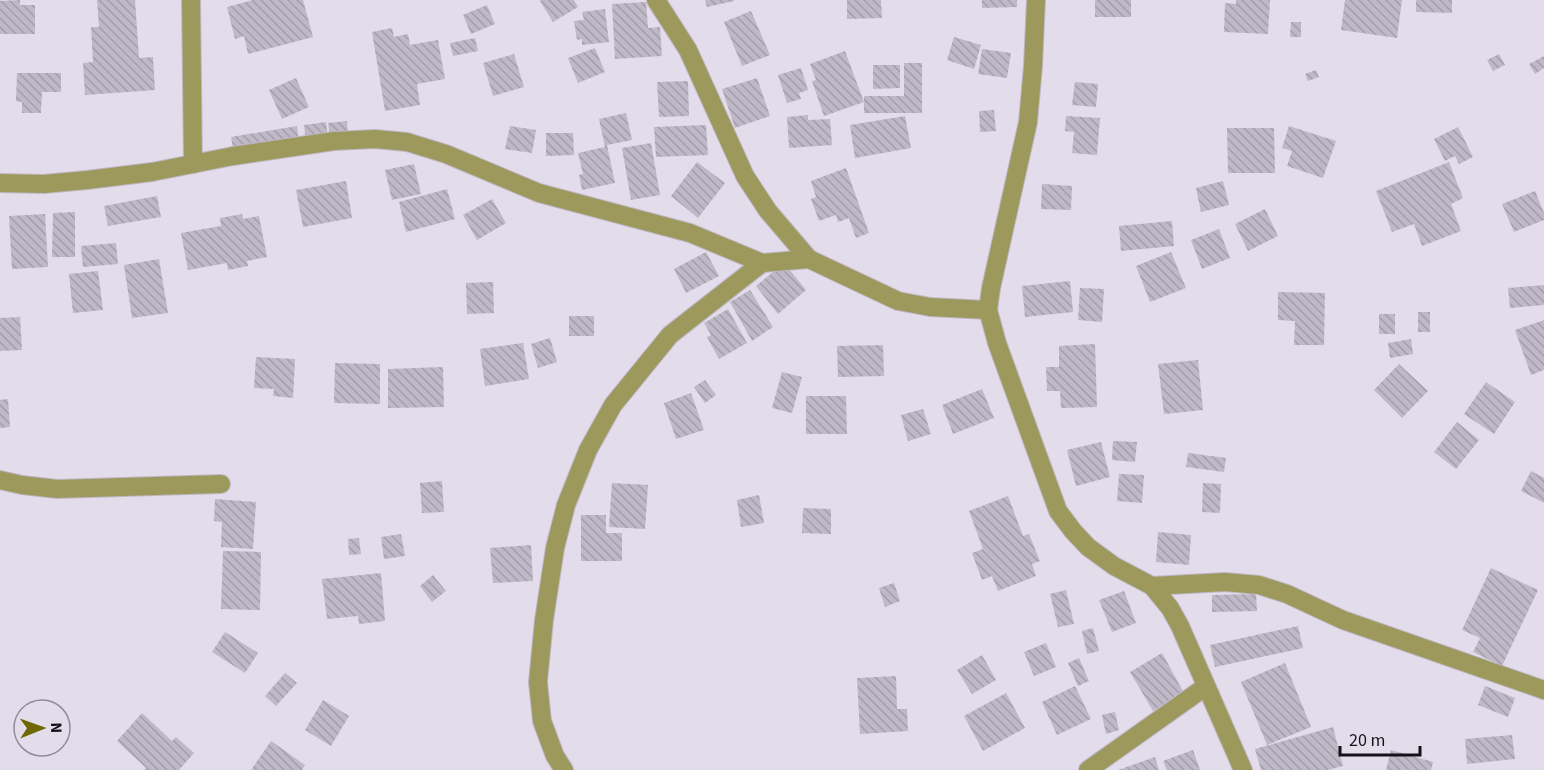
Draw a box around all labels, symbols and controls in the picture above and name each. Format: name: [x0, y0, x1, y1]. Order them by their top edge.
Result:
north arrow: [12, 698, 72, 758]
scale bar: [1340, 719, 1420, 757]
text: N: [45, 722, 67, 733]
text: 20 m: [1349, 728, 1385, 753]

